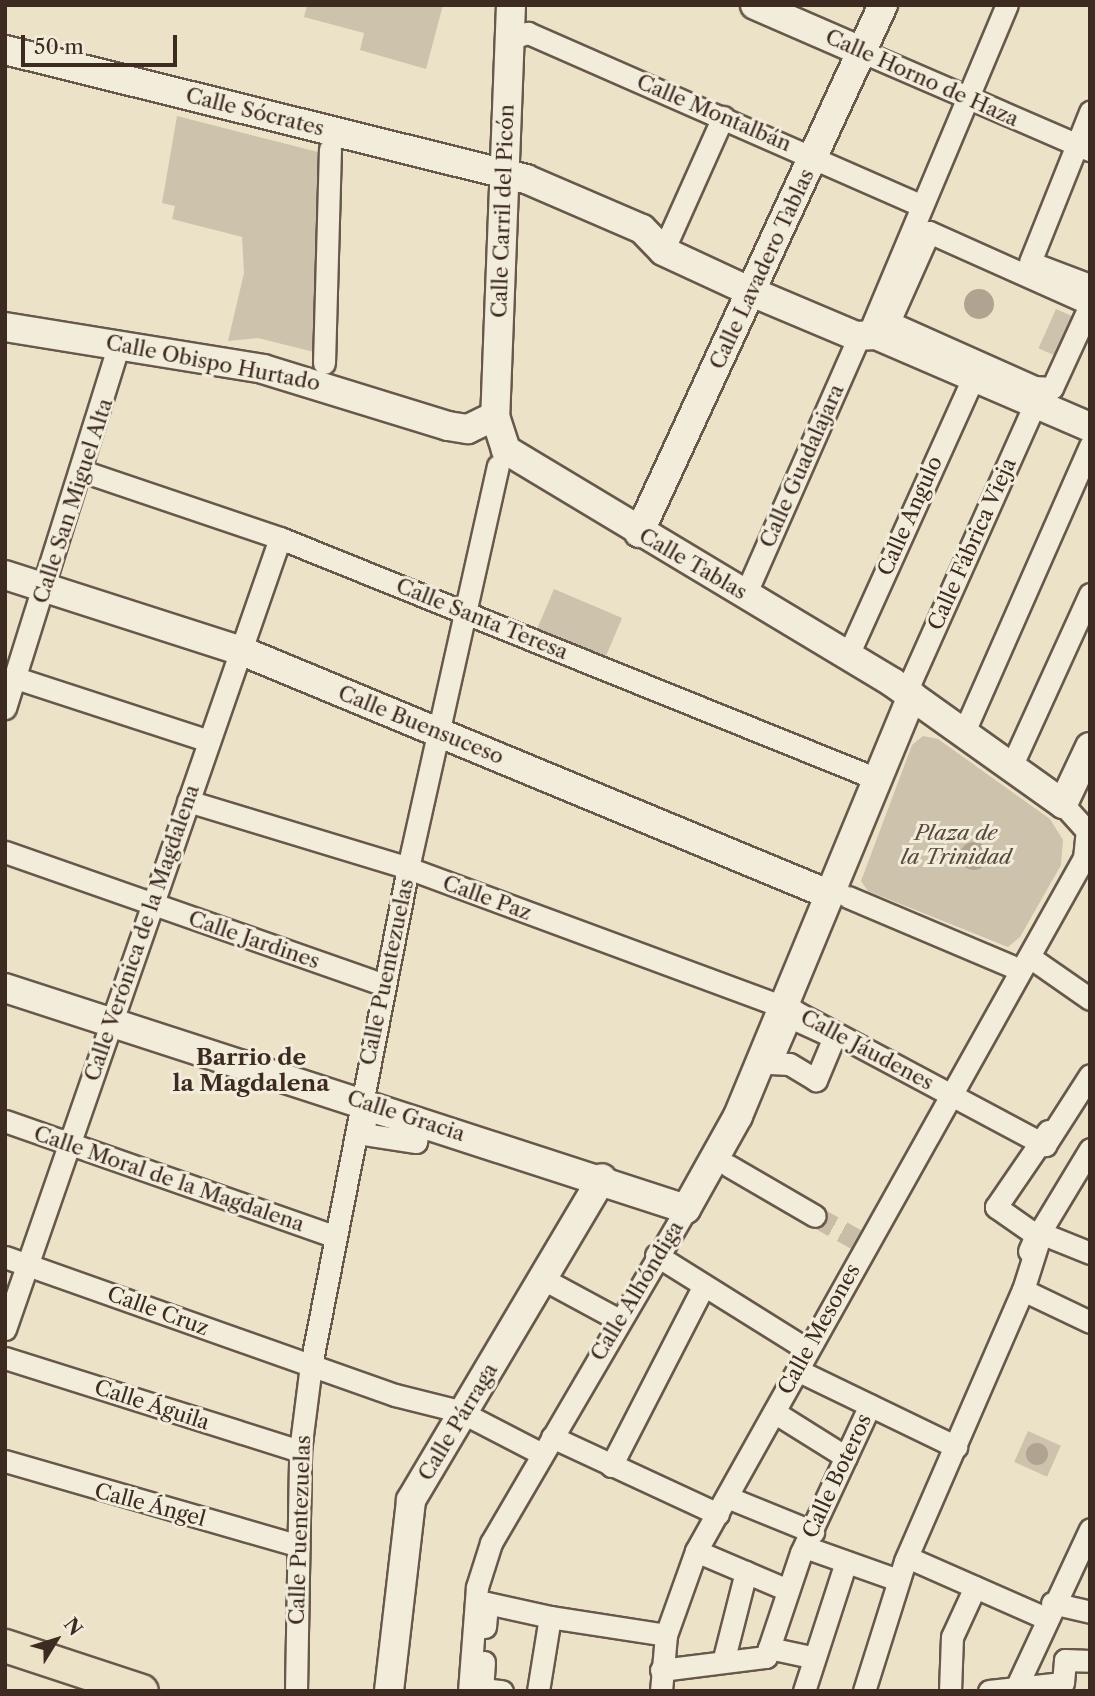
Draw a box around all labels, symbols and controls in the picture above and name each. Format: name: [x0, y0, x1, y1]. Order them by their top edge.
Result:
scale bar: [24, 21, 180, 65]
street label: Calle Horno de Haza: [821, 24, 1023, 132]
text: 50 m: [34, 34, 84, 59]
street label: Calle Montalbán: [633, 69, 795, 157]
street label: Calle Sócrates: [183, 83, 327, 141]
street label: Calle Carril del Picón: [487, 104, 519, 318]
street label: Calle Lavadero Tablas: [704, 165, 820, 373]
street label: Calle Obispo Hurtado: [104, 330, 322, 396]
street label: Calle Guadalajara: [755, 380, 849, 552]
street label: Calle San Miguel Alta: [28, 395, 118, 607]
street label: Calle Angulo: [872, 452, 948, 580]
street label: Calle Fábrica Vieja: [922, 453, 1022, 635]
street label: Calle Tablas: [634, 523, 752, 605]
street label: Calle Santa Teresa: [392, 573, 572, 665]
street label: Calle Buensuceso: [334, 680, 508, 770]
street label: Calle Verónica de la Magdalena: [79, 781, 205, 1085]
park label: Plaza de la Trinidad: [901, 820, 1011, 870]
street label: Calle Paz: [439, 870, 535, 926]
street label: Calle Puentezuelas: [355, 876, 419, 1068]
street label: Calle Jardines: [185, 906, 323, 974]
street label: Calle Jáudenes: [796, 1004, 938, 1096]
district label: Barrio de la Magdalena: [172, 1043, 330, 1097]
street label: Calle Gracia: [344, 1085, 468, 1147]
street label: Calle Moral de la Magdalena: [30, 1121, 308, 1237]
street label: Calle Alhóndiga: [585, 1216, 689, 1366]
street label: Calle Mesones: [773, 1259, 865, 1399]
street label: Calle Cruz: [104, 1281, 212, 1341]
street label: Calle Párraga: [413, 1359, 503, 1485]
street label: Calle Águila: [91, 1374, 213, 1436]
street label: Calle Boteros: [797, 1410, 877, 1542]
street label: Calle Puentezuelas: [284, 1435, 316, 1625]
street label: Calle Ángel: [91, 1478, 209, 1532]
north arrow: [21, 1605, 91, 1675]
text: N: [59, 1613, 87, 1640]

